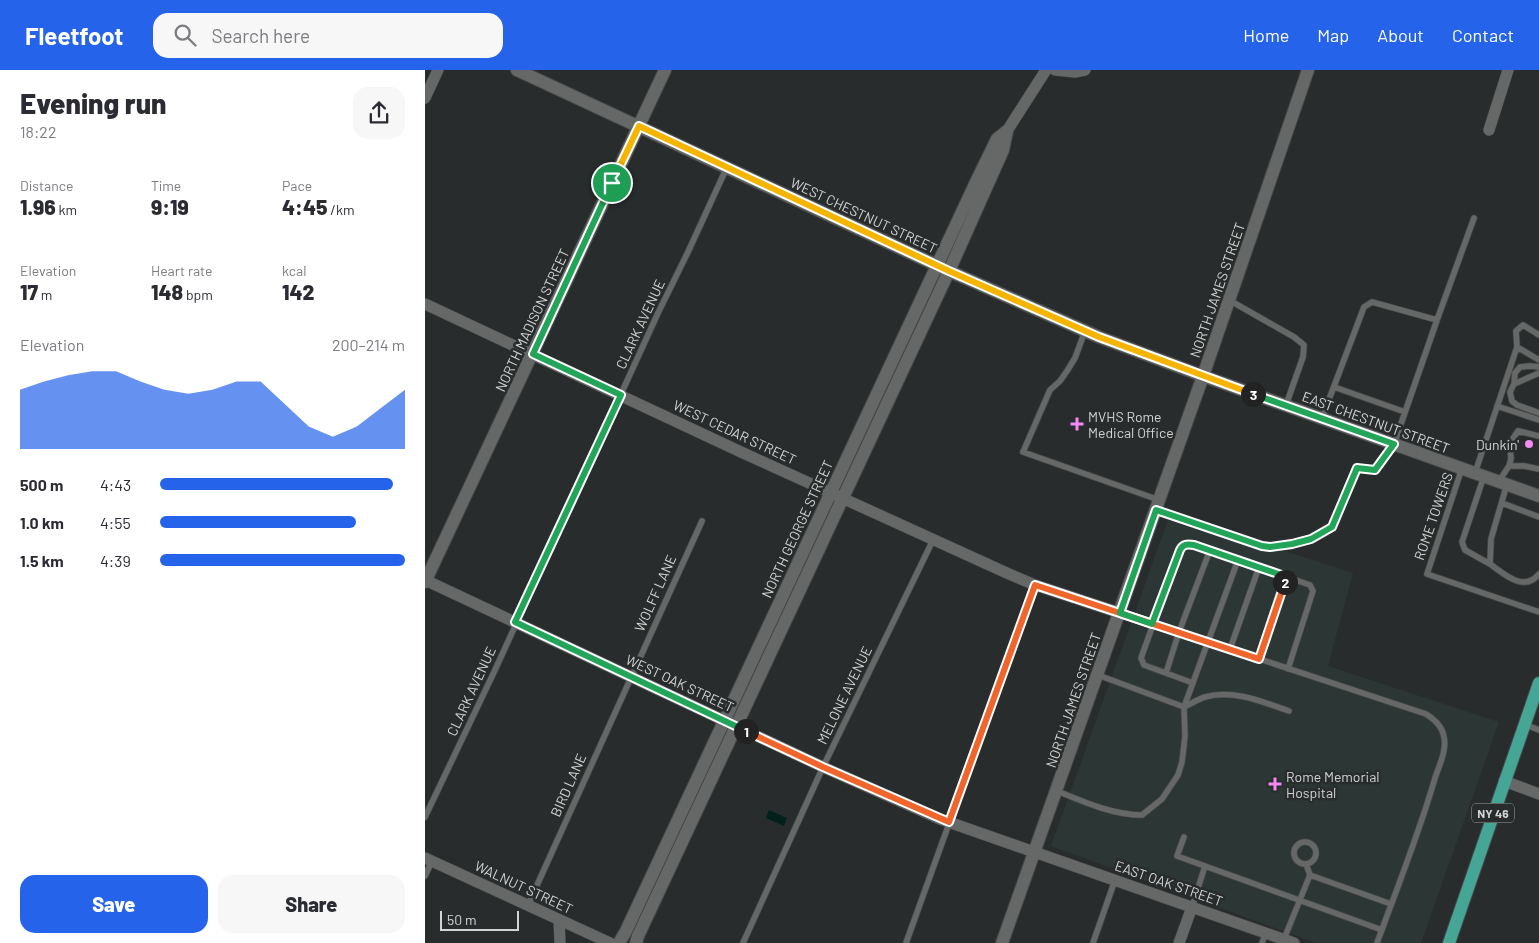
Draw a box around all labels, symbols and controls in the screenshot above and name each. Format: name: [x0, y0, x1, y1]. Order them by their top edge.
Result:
search box: [153, 13, 503, 58]
text: Fleetfoot: [25, 21, 123, 50]
icon: search: [171, 21, 199, 49]
text: Search here: [211, 24, 310, 47]
text: Home: [1243, 24, 1289, 46]
text: Map: [1317, 24, 1349, 46]
text: About: [1377, 24, 1424, 46]
text: Contact: [1452, 24, 1514, 46]
text: Evening run: [20, 86, 166, 120]
button: share: [353, 87, 405, 139]
text: 18:22: [20, 122, 57, 141]
pin: [591, 162, 633, 204]
icon: arrive: [598, 169, 626, 197]
street label: WEST CHESTNUT STREET: [788, 174, 940, 256]
text: Distance: [20, 177, 73, 194]
text: Time: [151, 177, 181, 194]
text: Pace: [282, 177, 312, 194]
text: 1.96: [20, 194, 56, 219]
text: 9:19: [151, 194, 189, 219]
text: 4:45: [282, 194, 328, 219]
text: km: [56, 201, 77, 218]
text: /km: [328, 201, 355, 218]
street label: NORTH JAMES STREET: [1186, 220, 1248, 360]
street label: NORTH MADISON STREET: [491, 246, 573, 394]
text: Elevation: [20, 262, 76, 279]
text: Heart rate: [151, 262, 212, 279]
text: kcal: [282, 262, 306, 279]
street label: CLARK AVENUE: [612, 277, 668, 371]
text: 17: [20, 279, 38, 304]
text: 148: [151, 279, 183, 304]
text: 142: [282, 279, 315, 304]
text: m: [38, 286, 52, 303]
text: bpm: [183, 286, 213, 303]
text: Elevation: [20, 335, 84, 354]
text: 200–214 m: [332, 335, 405, 354]
pin: 3: [1241, 382, 1265, 406]
text: 3: [1250, 386, 1257, 403]
street label: EAST CHESTNUT STREET: [1300, 387, 1452, 457]
street label: WEST CEDAR STREET: [671, 396, 799, 468]
place label: MVHS Rome Medical Office: [1088, 408, 1174, 441]
marker: MVHS Rome Medical Office: [1070, 417, 1084, 431]
place label: Dunkin': [1476, 436, 1519, 453]
marker: Dunkin': [1523, 438, 1535, 450]
street label: NORTH GEORGE STREET: [758, 457, 836, 601]
street label: ROME TOWERS: [1410, 470, 1456, 562]
text: 500 m: [20, 475, 63, 494]
text: 4:43: [100, 475, 131, 494]
text: 1.0 km: [20, 513, 64, 532]
text: 4:55: [100, 513, 131, 532]
text: 1.5 km: [20, 551, 64, 570]
text: 4:39: [100, 551, 131, 570]
street label: WOLFF LANE: [631, 552, 679, 634]
pin: 2: [1273, 570, 1297, 594]
text: 2: [1282, 574, 1289, 591]
street label: NORTH JAMES STREET: [1042, 630, 1104, 770]
street label: MELONE AVENUE: [813, 643, 875, 747]
street label: CLARK AVENUE: [443, 644, 499, 738]
street label: WEST OAK STREET: [623, 651, 737, 715]
pin: 1: [733, 718, 759, 744]
text: 1: [744, 723, 749, 740]
street label: BIRD LANE: [547, 751, 589, 819]
place label: Rome Memorial Hospital: [1286, 768, 1380, 801]
marker: Rome Memorial Hospital: [1268, 777, 1282, 791]
road number: NY 46: [1472, 804, 1514, 822]
street label: WALNUT STREET: [472, 857, 576, 917]
street label: EAST OAK STREET: [1113, 857, 1225, 909]
button: Save: [20, 875, 208, 933]
button: Share: [218, 875, 405, 933]
scale bar: [440, 908, 519, 931]
text: 50 m: [447, 911, 476, 928]

